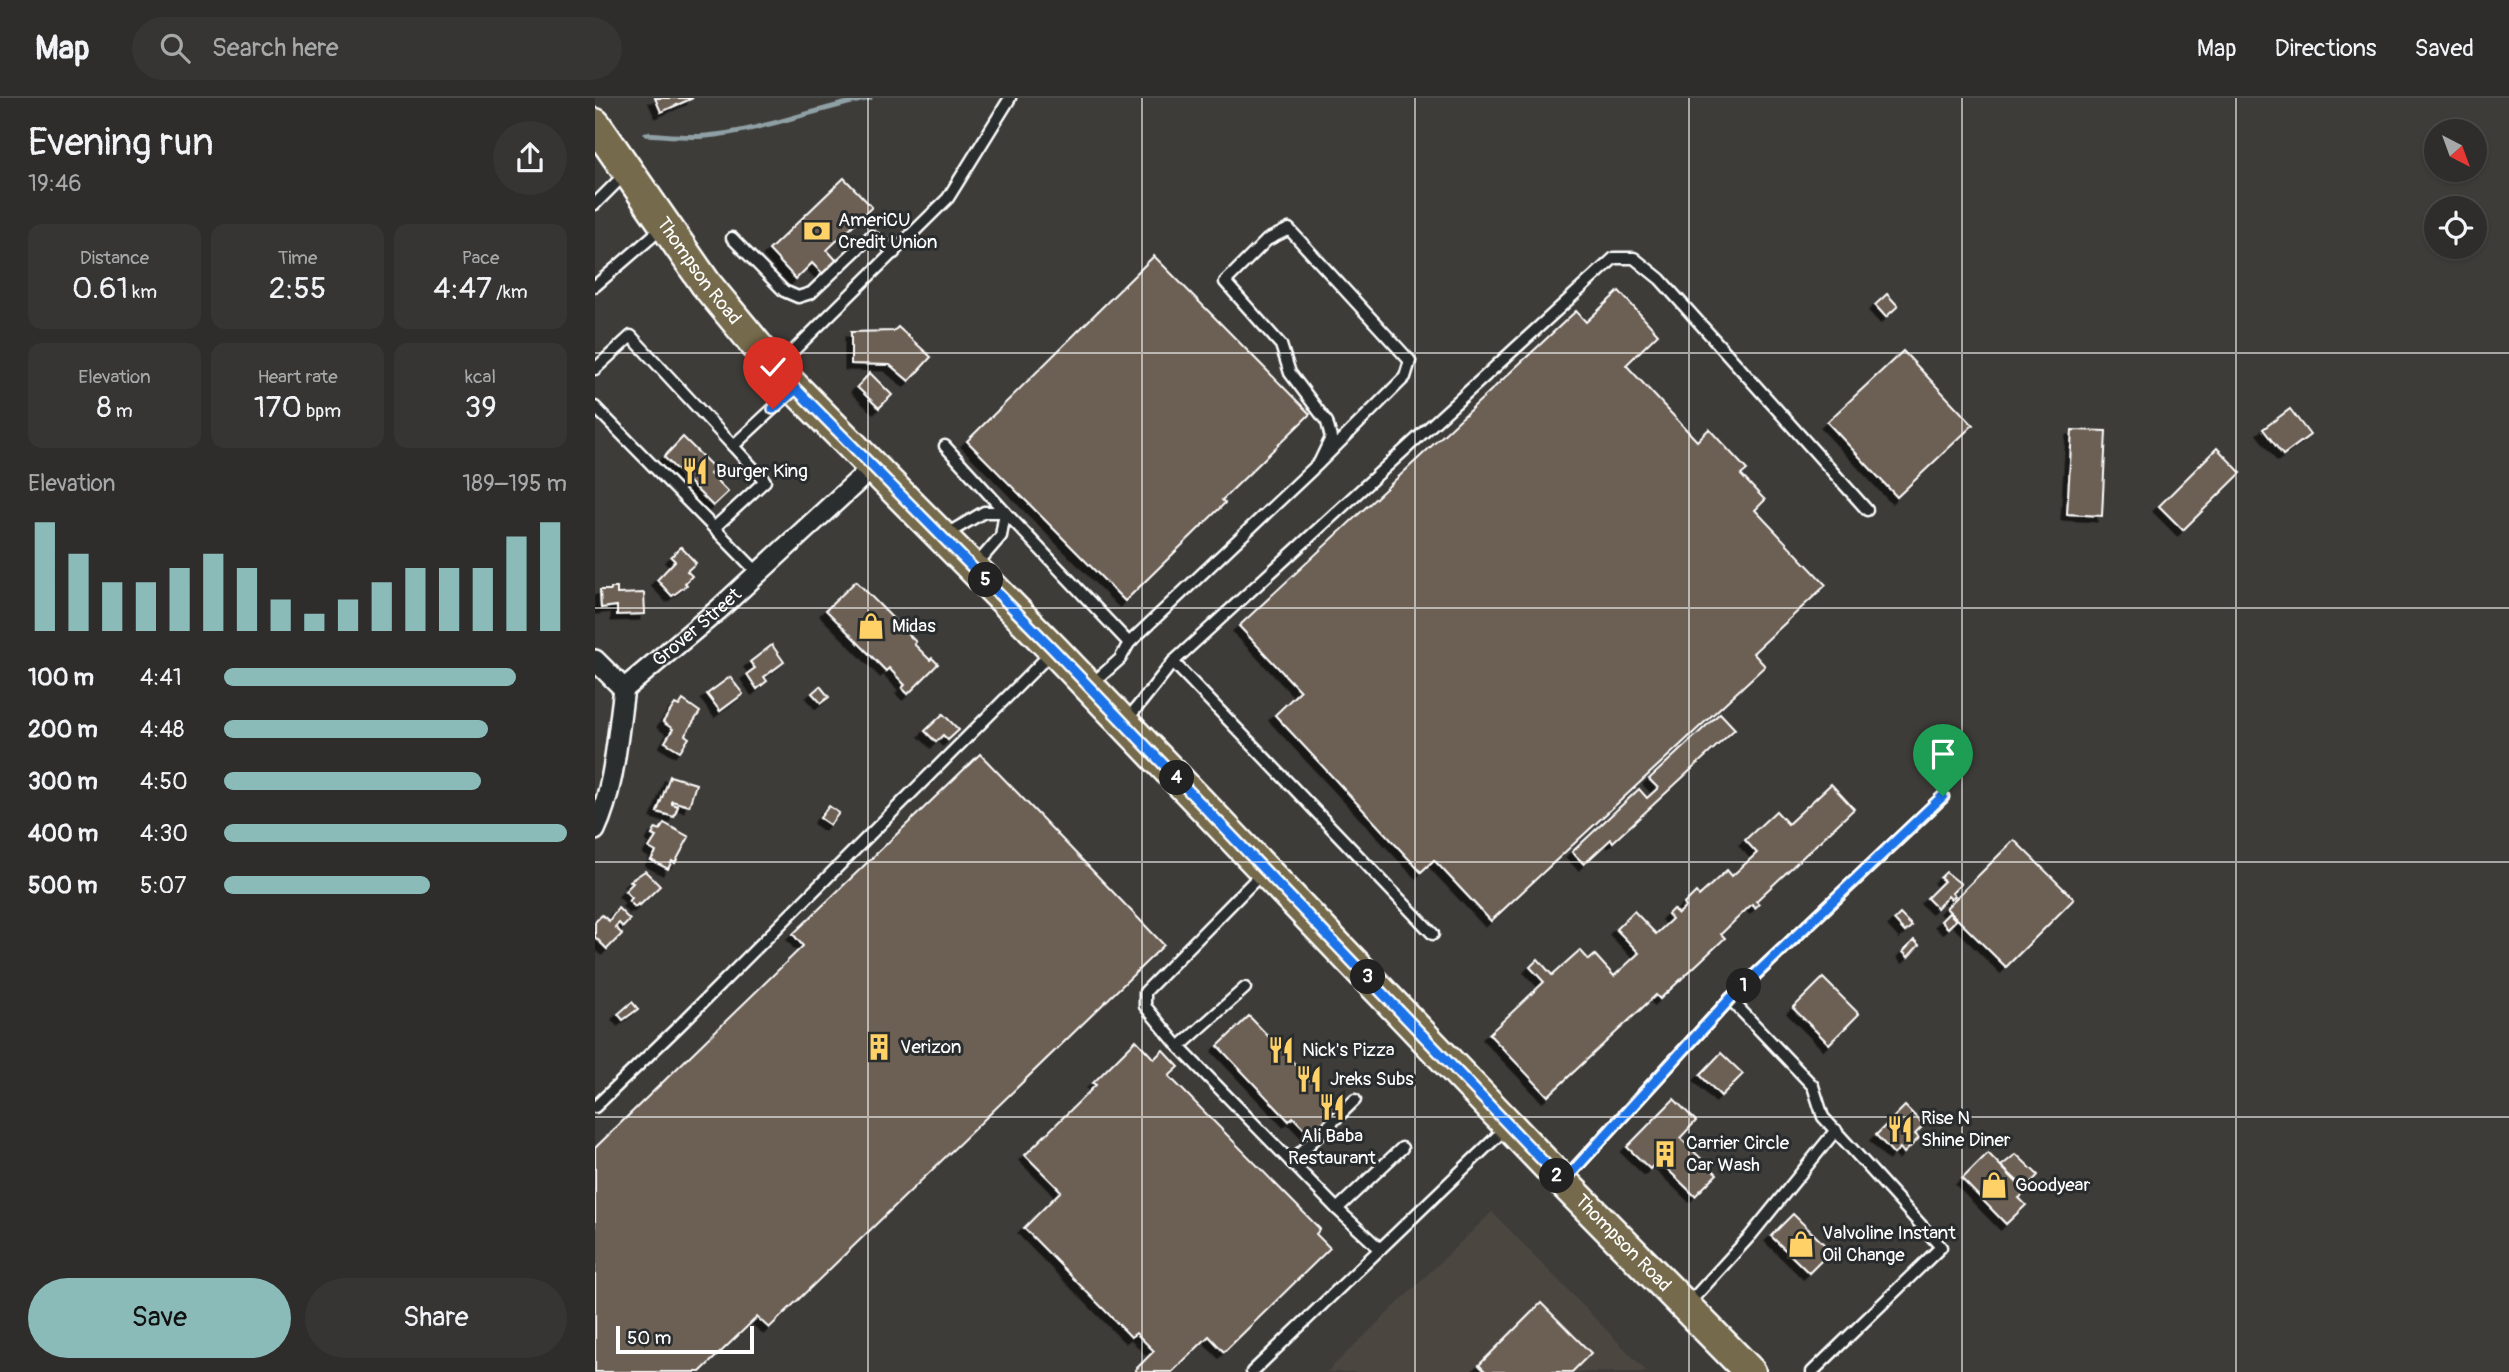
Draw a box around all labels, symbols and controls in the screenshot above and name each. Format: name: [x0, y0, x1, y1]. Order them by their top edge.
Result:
search box: [132, 17, 622, 80]
text: Map: [35, 28, 90, 69]
icon: search: [156, 29, 194, 67]
text: Search here: [212, 32, 339, 64]
text: Map: [2197, 34, 2237, 63]
text: Directions: [2275, 34, 2376, 63]
text: Saved: [2414, 34, 2474, 63]
text: Evening run: [28, 119, 214, 167]
north arrow: [2424, 119, 2487, 182]
map controls: [2424, 119, 2487, 259]
button: share: [493, 121, 567, 195]
text: 19:46: [28, 169, 82, 198]
button: locate: [2424, 196, 2487, 259]
place label: AmeriCU Credit Union: [838, 208, 937, 254]
street label: Thompson Road: [651, 213, 746, 330]
bank icon: AmeriCU Credit Union: [802, 216, 832, 246]
text: Distance: [80, 246, 149, 270]
text: Time: [278, 246, 317, 270]
text: Pace: [462, 246, 499, 270]
text: 0.61: [72, 270, 128, 307]
text: 2:55: [269, 270, 326, 307]
text: 4:47: [433, 270, 492, 307]
text: km: [128, 280, 157, 304]
text: /km: [492, 280, 528, 304]
pin: [743, 337, 803, 409]
icon: check: [754, 348, 792, 386]
text: Elevation: [78, 365, 151, 389]
text: Heart rate: [257, 365, 338, 389]
text: kcal: [465, 365, 496, 389]
text: 8: [96, 389, 112, 426]
text: 170: [254, 389, 302, 426]
text: 39: [464, 389, 497, 426]
text: m: [112, 399, 133, 423]
text: bpm: [302, 399, 341, 423]
restaurant icon: Burger King: [680, 456, 710, 486]
place label: Burger King: [716, 459, 808, 483]
text: Elevation: [28, 469, 116, 498]
text: 189–195 m: [462, 469, 567, 498]
pin: 5: [969, 562, 1003, 598]
text: 5: [980, 567, 991, 591]
street label: Grover Street: [647, 582, 747, 672]
shop icon: Midas: [856, 611, 886, 641]
place label: Midas: [892, 614, 936, 638]
text: 100 m: [28, 663, 94, 692]
text: 4:41: [140, 663, 182, 692]
text: 200 m: [28, 715, 98, 744]
text: 4:48: [140, 715, 184, 744]
pin: [1913, 724, 1973, 796]
icon: arrive: [1924, 735, 1962, 773]
pin: 4: [1159, 760, 1195, 796]
text: 4: [1171, 765, 1182, 789]
text: 300 m: [28, 767, 98, 796]
text: 4:50: [140, 767, 188, 796]
text: 400 m: [28, 819, 98, 848]
text: 4:30: [140, 819, 188, 848]
text: 500 m: [28, 871, 97, 900]
text: 5:07: [140, 871, 186, 900]
pin: 3: [1351, 960, 1385, 994]
text: 3: [1362, 964, 1373, 988]
pin: 1: [1727, 968, 1761, 1004]
text: 1: [1740, 973, 1747, 997]
building icon: Verizon: [864, 1032, 894, 1062]
place label: Verizon: [900, 1035, 962, 1059]
restaurant icon: Nick's Pizza: [1266, 1035, 1296, 1065]
place label: Nick's Pizza: [1302, 1038, 1395, 1062]
restaurant icon: Jreks Subs: [1294, 1064, 1324, 1094]
place label: Jreks Subs: [1330, 1067, 1414, 1091]
restaurant icon: Ali Baba Restaurant: [1317, 1092, 1347, 1122]
place label: Rise N Shine Diner: [1921, 1106, 2011, 1152]
restaurant icon: Rise N Shine Diner: [1885, 1114, 1915, 1144]
place label: Ali Baba Restaurant: [1288, 1124, 1376, 1170]
place label: Carrier Circle Car Wash: [1686, 1131, 1790, 1177]
building icon: Carrier Circle Car Wash: [1650, 1139, 1680, 1169]
pin: 2: [1539, 1158, 1574, 1194]
text: 2: [1551, 1163, 1562, 1187]
shop icon: Goodyear: [1979, 1170, 2009, 1200]
place label: Goodyear: [2015, 1173, 2090, 1197]
street label: Thompson Road: [1570, 1189, 1676, 1297]
place label: Valvoline Instant Oil Change: [1822, 1221, 1956, 1267]
shop icon: Valvoline Instant Oil Change: [1786, 1229, 1816, 1259]
button: Save: [28, 1278, 291, 1358]
button: Share: [305, 1278, 567, 1358]
scale bar: [616, 1323, 754, 1355]
text: 50 m: [627, 1326, 671, 1350]

